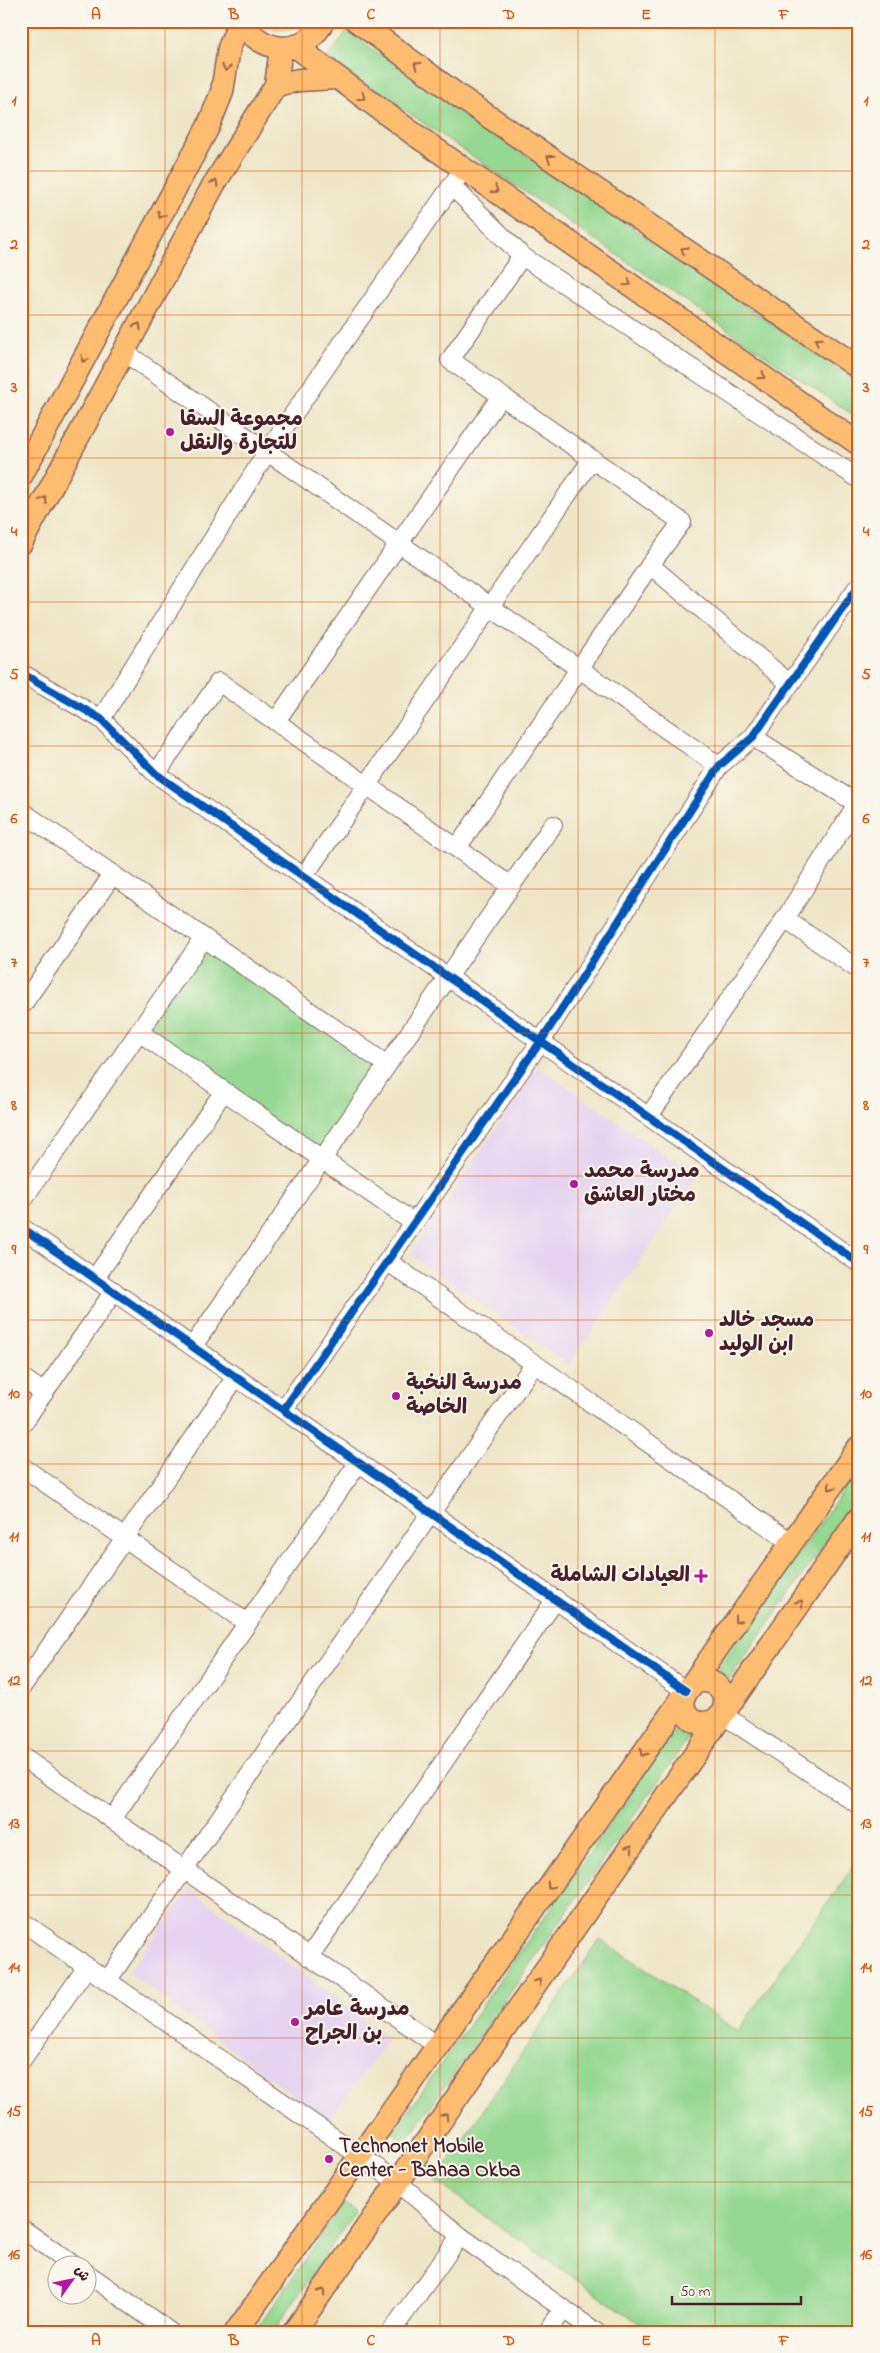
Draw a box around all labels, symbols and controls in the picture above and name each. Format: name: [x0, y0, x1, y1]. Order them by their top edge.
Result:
text: A: [91, 3, 101, 27]
text: B: [228, 3, 240, 27]
text: C: [367, 3, 376, 27]
text: D: [502, 3, 515, 27]
text: E: [641, 3, 651, 27]
text: F: [778, 3, 790, 27]
one-way arrow: [413, 62, 422, 71]
one-way arrow: [221, 63, 231, 72]
text: 1: [11, 89, 17, 113]
text: 1: [863, 89, 869, 113]
one-way arrow: [356, 91, 366, 100]
one-way arrow: [546, 155, 556, 164]
one-way arrow: [209, 180, 219, 189]
one-way arrow: [489, 184, 499, 193]
one-way arrow: [157, 210, 167, 219]
text: 2: [9, 233, 18, 257]
text: 2: [861, 233, 870, 257]
one-way arrow: [680, 246, 689, 256]
one-way arrow: [622, 277, 632, 286]
one-way arrow: [132, 323, 142, 332]
one-way arrow: [815, 338, 824, 347]
one-way arrow: [80, 353, 90, 362]
one-way arrow: [756, 370, 765, 379]
text: 3: [10, 376, 18, 400]
text: 3: [862, 376, 870, 400]
place label: مجموعة السقا للتجارة والنقل: [180, 405, 303, 459]
marker: مجموعة السقا للتجارة والنقل: [164, 426, 176, 438]
one-way arrow: [38, 497, 48, 506]
text: 4: [10, 520, 18, 544]
text: 4: [862, 520, 870, 544]
text: 5: [9, 663, 19, 687]
text: 5: [861, 663, 871, 687]
text: 6: [9, 807, 18, 831]
text: 6: [861, 807, 870, 831]
text: 7: [11, 951, 18, 975]
text: 7: [863, 951, 870, 975]
text: 8: [10, 1094, 17, 1118]
text: 8: [862, 1094, 869, 1118]
place label: مدرسة محمد مختار العاشق: [584, 1157, 700, 1211]
marker: مدرسة محمد مختار العاشق: [568, 1178, 580, 1190]
text: 9: [11, 1238, 17, 1262]
text: 9: [863, 1238, 869, 1262]
place label: مسجد خالد ابن الوليد: [719, 1306, 814, 1360]
marker: مسجد خالد ابن الوليد: [703, 1327, 715, 1339]
place label: مدرسة النخبة الخاصة: [406, 1369, 522, 1423]
text: 10: [8, 1382, 20, 1406]
text: 10: [860, 1382, 872, 1406]
marker: مدرسة النخبة الخاصة: [390, 1390, 402, 1402]
one-way arrow: [828, 1482, 837, 1491]
text: 11: [9, 1525, 20, 1549]
text: 11: [861, 1525, 872, 1549]
place label: العيادات الشاملة: [550, 1561, 690, 1591]
marker: العيادات الشاملة: [694, 1569, 708, 1583]
one-way arrow: [794, 1599, 803, 1609]
one-way arrow: [734, 1614, 743, 1624]
text: 12: [7, 1669, 21, 1693]
text: 12: [859, 1669, 873, 1693]
one-way arrow: [640, 1747, 649, 1756]
text: 13: [8, 1812, 20, 1836]
text: 13: [860, 1812, 872, 1836]
one-way arrow: [624, 1844, 633, 1854]
one-way arrow: [547, 1880, 556, 1890]
text: 14: [8, 1956, 20, 1980]
text: 14: [860, 1956, 872, 1980]
one-way arrow: [532, 1978, 541, 1988]
place label: مدرسة عامر بن الجراح: [303, 1995, 410, 2049]
marker: مدرسة عامر بن الجراح: [289, 2016, 301, 2028]
text: 15: [7, 2100, 22, 2124]
text: 15: [859, 2100, 874, 2124]
one-way arrow: [439, 2112, 448, 2122]
place label: Technonet Mobile Center - Bahaa Okba: [339, 2132, 520, 2186]
marker: Technonet Mobile Center - Bahaa Okba: [323, 2153, 335, 2165]
text: 16: [8, 2243, 21, 2267]
text: 16: [860, 2243, 873, 2267]
north arrow: [48, 2256, 98, 2306]
text: ش: [69, 2262, 95, 2286]
scale bar: [672, 2273, 801, 2305]
text: 50 m: [680, 2281, 711, 2303]
one-way arrow: [316, 2288, 325, 2298]
text: A: [91, 2329, 101, 2353]
text: B: [228, 2329, 240, 2353]
text: C: [367, 2329, 376, 2353]
text: D: [502, 2329, 515, 2353]
text: E: [641, 2329, 651, 2353]
text: F: [778, 2329, 790, 2353]

